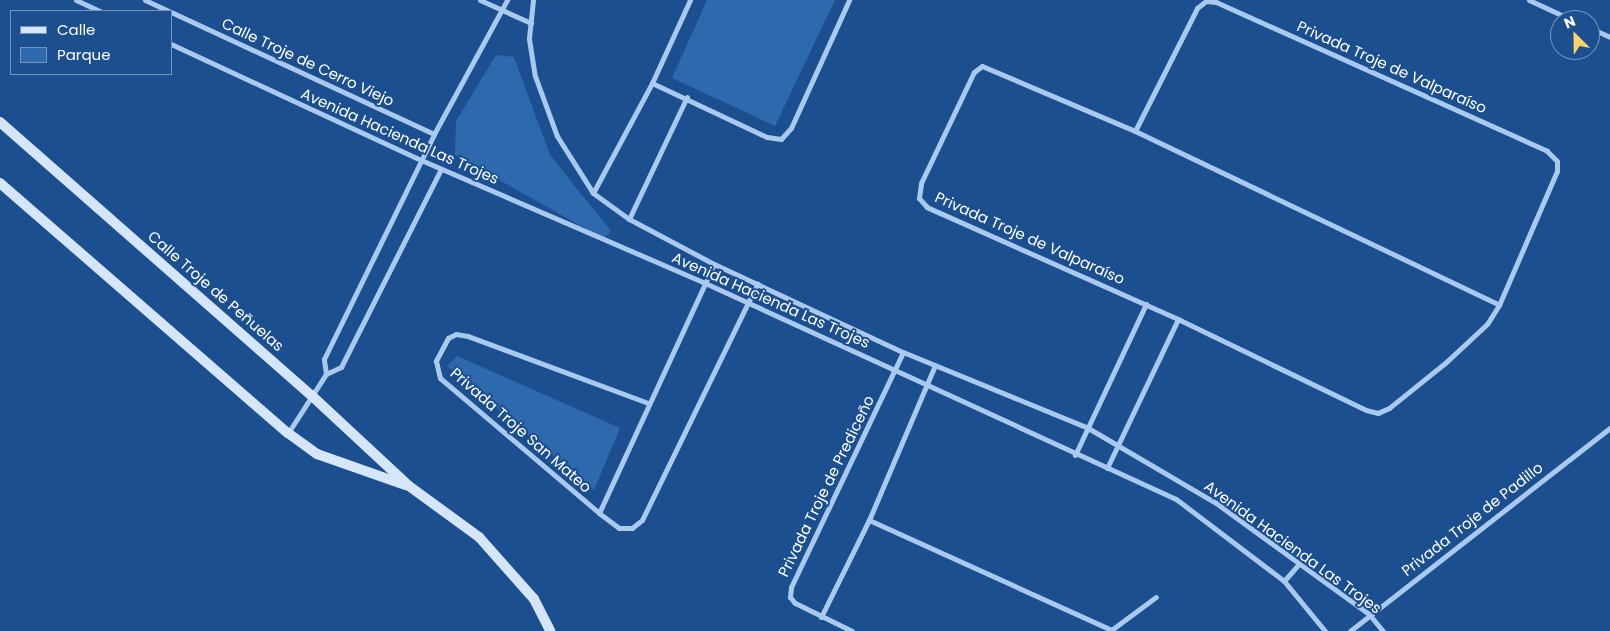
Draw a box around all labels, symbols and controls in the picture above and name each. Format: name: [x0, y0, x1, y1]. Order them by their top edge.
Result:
legend: [10, 10, 172, 75]
north arrow: [1550, 10, 1600, 60]
text: N: [1561, 11, 1578, 33]
street label: Calle Troje de Cerro Viejo: [219, 14, 397, 110]
street label: Privada Troje de Valparaíso: [1294, 17, 1490, 117]
text: Calle: [57, 19, 95, 40]
text: Parque: [57, 44, 110, 65]
street label: Avenida Hacienda Las Trojes: [298, 84, 502, 188]
street label: Privada Troje de Valparaíso: [932, 188, 1128, 288]
street label: Calle Troje de Peñuelas: [144, 227, 288, 355]
street label: Avenida Hacienda Las Trojes: [669, 248, 873, 352]
street label: Privada Troje San Mateo: [447, 364, 595, 496]
street label: Privada Troje de Prediceño: [774, 392, 878, 580]
street label: Privada Troje de Padillo: [1398, 458, 1546, 580]
street label: Avenida Hacienda Las Trojes: [1201, 477, 1385, 617]

